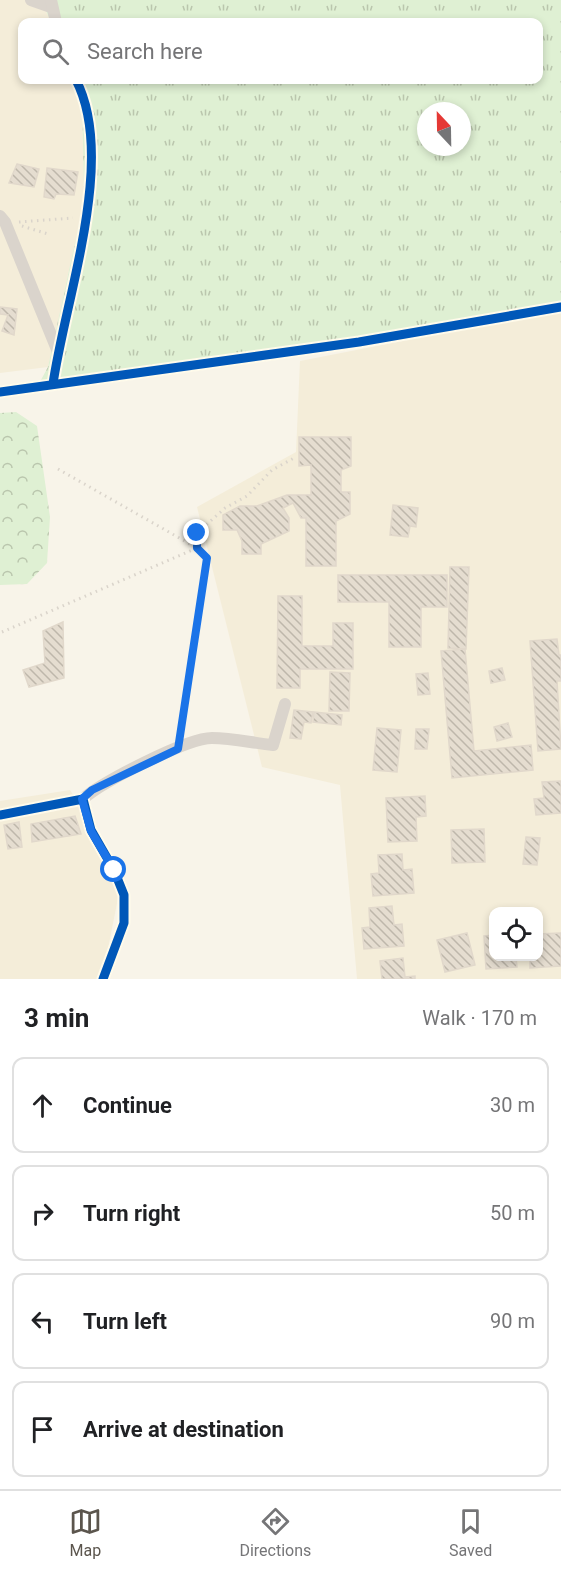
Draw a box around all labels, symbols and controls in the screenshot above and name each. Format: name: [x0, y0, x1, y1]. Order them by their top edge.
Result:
search box: [18, 18, 543, 84]
icon: search: [39, 35, 72, 68]
text: Search here: [87, 39, 203, 64]
north arrow: [417, 102, 471, 156]
route end: [183, 519, 209, 545]
route start: [100, 856, 126, 882]
map controls: [489, 907, 543, 961]
button: locate: [489, 907, 543, 961]
text: 3 min: [24, 1003, 89, 1033]
text: Walk · 170 m: [422, 1006, 537, 1030]
icon: ahead: [26, 1089, 59, 1122]
text: Continue: [83, 1093, 172, 1118]
text: 30 m: [490, 1093, 535, 1117]
icon: right: [26, 1197, 59, 1230]
text: Turn right: [83, 1201, 180, 1226]
text: 50 m: [490, 1201, 535, 1225]
icon: left: [26, 1305, 59, 1338]
text: Turn left: [83, 1309, 167, 1334]
text: 90 m: [490, 1309, 535, 1333]
icon: arrive: [26, 1413, 59, 1446]
text: Arrive at destination: [83, 1417, 284, 1442]
tab: Map: [69, 1505, 102, 1560]
tab: Directions: [239, 1505, 311, 1560]
tab: Saved: [449, 1505, 492, 1560]

